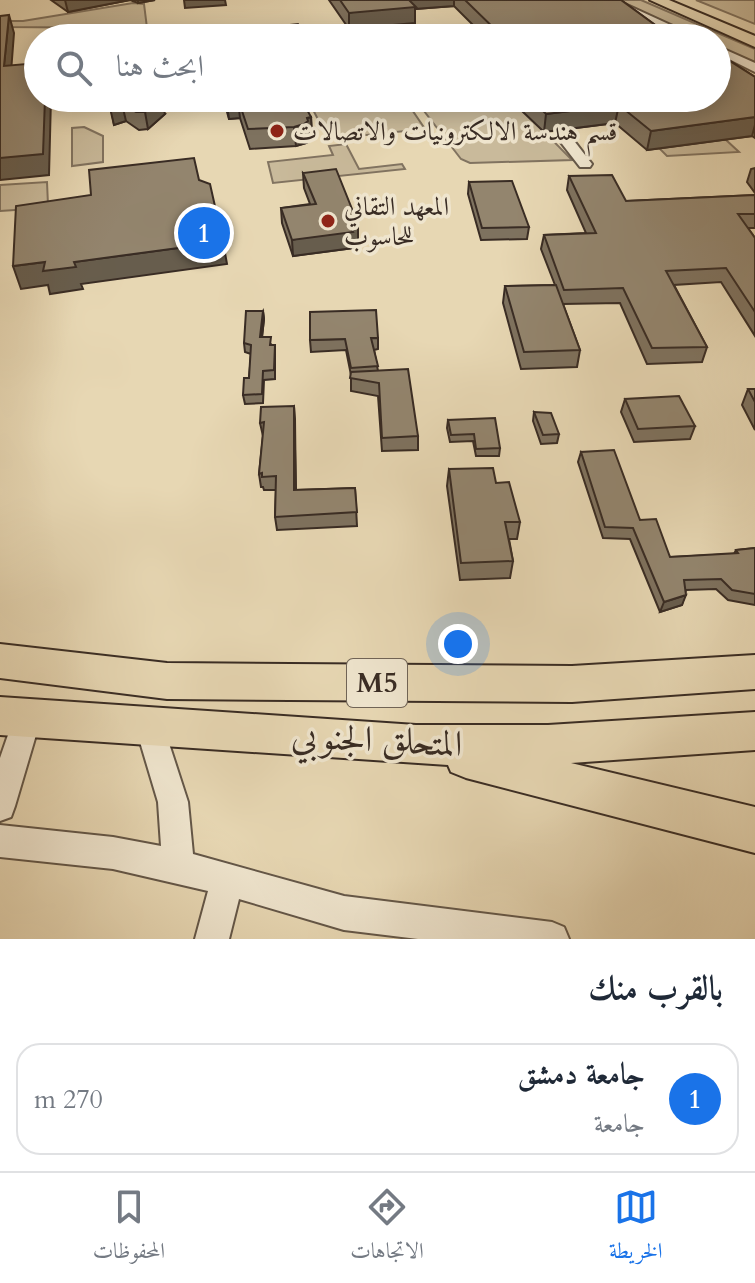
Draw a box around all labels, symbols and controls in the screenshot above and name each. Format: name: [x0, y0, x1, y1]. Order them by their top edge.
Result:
search box: [24, 24, 731, 112]
icon: search: [52, 46, 96, 90]
text: ابحث هنا: [116, 46, 204, 87]
place label: قسم هندسة الالكترونيات والاتصالات: [293, 114, 618, 157]
marker: قسم هندسة الالكترونيات والاتصالات: [268, 122, 286, 140]
place label: المعهد التقاني للحاسوب: [344, 189, 449, 254]
pin: 1: [178, 203, 230, 263]
marker: المعهد التقاني للحاسوب: [319, 212, 337, 230]
your location: [438, 624, 478, 664]
road number: M5: [347, 659, 407, 707]
street label: المتحلق الجنوبي: [290, 711, 464, 773]
text: بالقرب منك: [588, 965, 723, 1011]
text: جامعة دمشق: [517, 1054, 645, 1095]
text: 270 m: [34, 1082, 103, 1117]
text: 1: [688, 1082, 702, 1117]
text: جامعة: [594, 1106, 645, 1141]
tab: المحفوظات: [93, 1185, 165, 1272]
tab: الاتجاهات: [350, 1185, 424, 1272]
tab: الخريطة: [609, 1185, 662, 1272]

